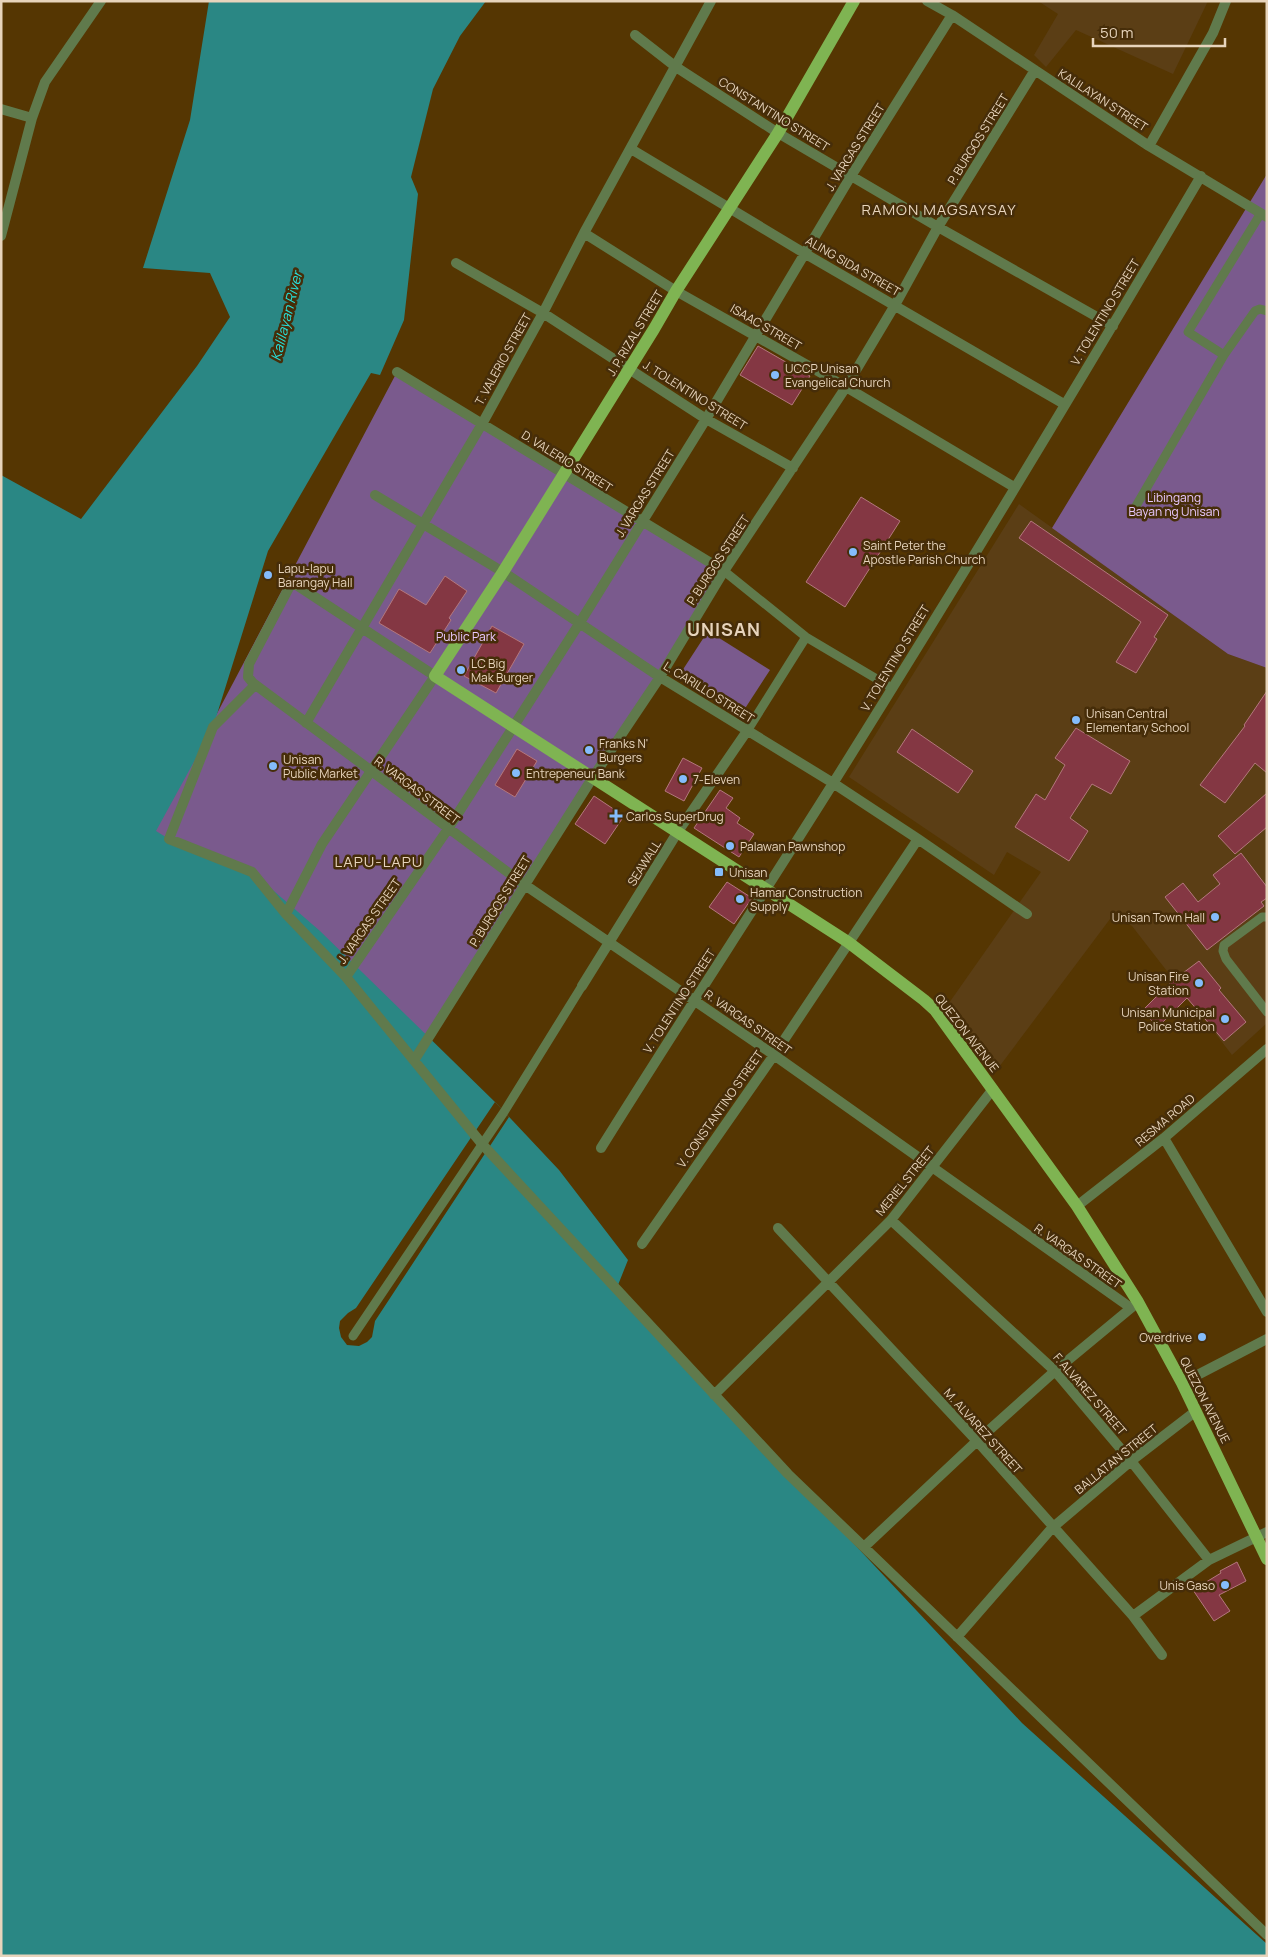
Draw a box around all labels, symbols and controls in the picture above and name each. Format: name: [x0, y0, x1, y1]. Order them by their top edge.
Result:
scale bar: [1093, 15, 1226, 47]
text: 50 m: [1100, 22, 1134, 43]
street label: KALILAYAN STREET: [1055, 65, 1152, 136]
street label: CONSTANTINO STREET: [715, 73, 833, 156]
street label: P. BURGOS STREET: [943, 90, 1013, 188]
street label: J. VARGAS STREET: [821, 99, 889, 194]
district label: RAMON MAGSAYSAY: [861, 199, 1017, 220]
street label: ALING SIDA STREET: [803, 232, 904, 300]
street label: V. TOLENTINO STREET: [1067, 255, 1144, 368]
water label: Kalilayan River: [266, 267, 307, 363]
street label: J. P. RIZAL STREET: [603, 286, 668, 379]
street label: ISAAC STREET: [727, 300, 805, 355]
street label: T. VALERIO STREET: [471, 309, 536, 408]
street label: J. TOLENTINO STREET: [640, 356, 751, 434]
place label: UCCP Unisan Evangelical Church: [785, 360, 890, 391]
marker: UCCP Unisan Evangelical Church: [769, 369, 781, 381]
street label: D. VALERIO STREET: [518, 426, 616, 496]
street label: J. VARGAS STREET: [611, 445, 679, 540]
park label: Libingang Bayan ng Unisan: [1128, 489, 1220, 520]
street label: P. BURGOS STREET: [683, 511, 754, 608]
place label: Saint Peter the Apostle Parish Church: [863, 537, 985, 568]
marker: Saint Peter the Apostle Parish Church: [847, 546, 859, 558]
place label: Lapu-lapu Barangay Hall: [278, 560, 353, 591]
marker: Lapu-lapu Barangay Hall: [262, 569, 274, 581]
street label: V. TOLENTINO STREET: [857, 601, 934, 714]
district label: UNISAN: [687, 617, 761, 641]
park label: Public Park: [436, 628, 497, 645]
place label: LC Big Mak Burger: [471, 655, 534, 686]
street label: L. CARILLO STREET: [660, 657, 758, 727]
marker: LC Big Mak Burger: [455, 664, 467, 676]
place label: Unisan Central Elementary School: [1086, 705, 1189, 736]
marker: Unisan Central Elementary School: [1070, 714, 1082, 726]
place label: Franks N' Burgers: [599, 735, 648, 766]
marker: Franks N' Burgers: [583, 744, 595, 756]
place label: Unisan Public Market: [283, 751, 358, 782]
street label: R. VARGAS STREET: [371, 752, 464, 828]
marker: Unisan Public Market: [267, 760, 279, 772]
place label: Entrepeneur Bank: [526, 765, 626, 782]
marker: Entrepeneur Bank: [510, 767, 522, 779]
place label: 7-Eleven: [693, 771, 740, 788]
marker: 7-Eleven: [677, 773, 689, 785]
place label: Carlos SuperDrug: [626, 808, 724, 825]
marker: Carlos SuperDrug: [610, 810, 622, 822]
street label: SEAWALL: [623, 837, 665, 889]
place label: Palawan Pawnshop: [740, 838, 845, 855]
marker: Palawan Pawnshop: [724, 840, 736, 852]
district label: LAPU-LAPU: [335, 851, 423, 872]
street label: P. BURGOS STREET: [465, 852, 535, 950]
place label: Unisan: [729, 864, 767, 881]
marker: Unisan: [713, 866, 725, 878]
street label: J. VARGAS STREET: [333, 874, 405, 967]
place label: Hamar Construction Supply: [750, 884, 862, 915]
marker: Hamar Construction Supply: [734, 893, 746, 905]
place label: Unisan Town Hall: [1112, 909, 1205, 926]
marker: Unisan Town Hall: [1209, 911, 1221, 923]
street label: V. TOLENTINO STREET: [639, 945, 720, 1056]
place label: Unisan Fire Station: [1128, 968, 1189, 999]
marker: Unisan Fire Station: [1193, 977, 1205, 989]
street label: R. VARGAS STREET: [701, 986, 796, 1059]
street label: QUEZON AVENUE: [931, 990, 1003, 1076]
place label: Unisan Municipal Police Station: [1121, 1004, 1215, 1035]
marker: Unisan Municipal Police Station: [1219, 1013, 1231, 1025]
street label: V. CONSTANTINO STREET: [673, 1046, 768, 1171]
street label: RESMA ROAD: [1131, 1090, 1199, 1150]
street label: MERIEL STREET: [872, 1142, 939, 1219]
street label: R. VARGAS STREET: [1031, 1220, 1126, 1293]
place label: Overdrive: [1139, 1329, 1192, 1346]
marker: Overdrive: [1196, 1331, 1208, 1343]
street label: F. ALVAREZ STREET: [1049, 1349, 1131, 1439]
street label: QUEZON AVENUE: [1176, 1354, 1234, 1446]
street label: M. ALVAREZ STREET: [940, 1385, 1026, 1478]
street label: BALLATAN STREET: [1071, 1420, 1162, 1498]
place label: Unis Gaso: [1159, 1577, 1215, 1594]
marker: Unis Gaso: [1219, 1579, 1231, 1591]

